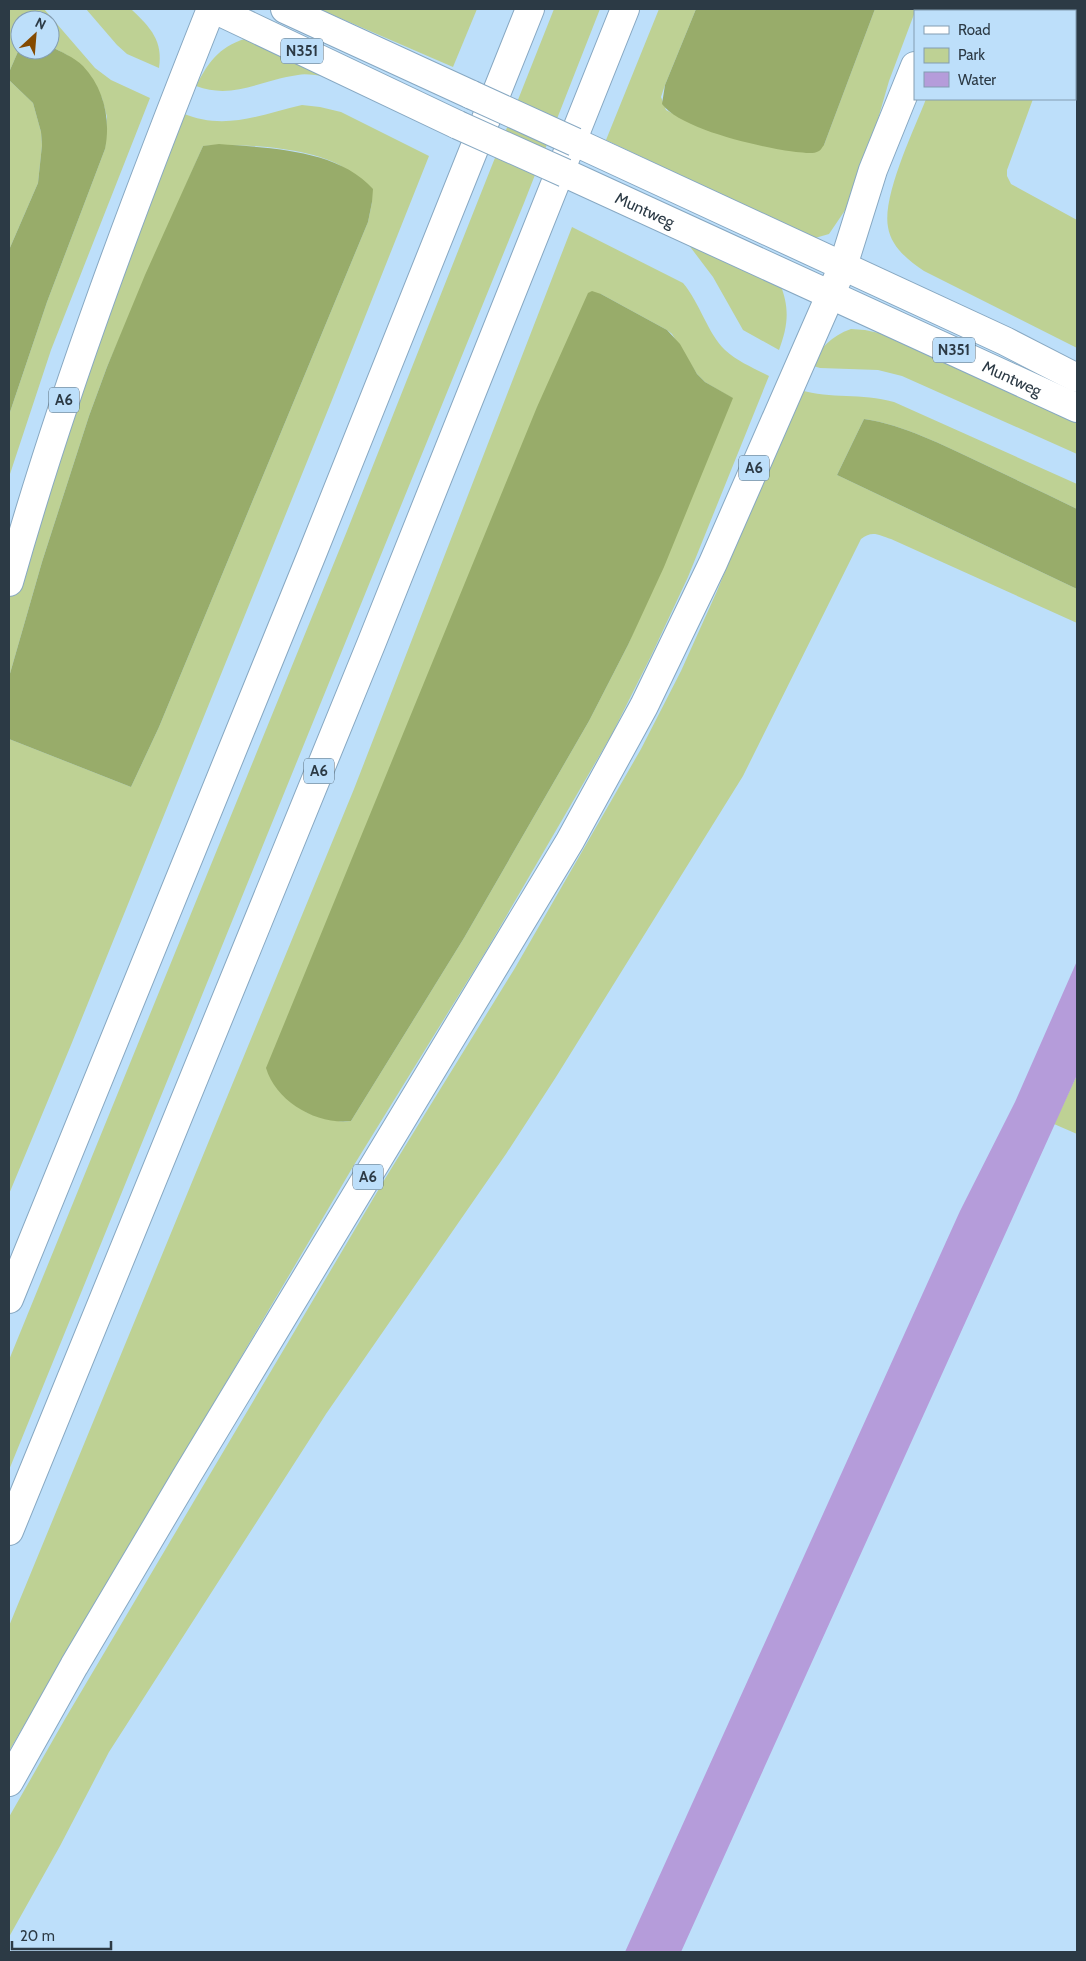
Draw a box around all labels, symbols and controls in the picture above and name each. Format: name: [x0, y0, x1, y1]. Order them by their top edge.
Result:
north arrow: [10, 10, 60, 60]
legend: [914, 10, 1076, 100]
text: N: [32, 13, 49, 34]
text: Road: [958, 21, 991, 39]
road number: N351: [281, 38, 323, 64]
text: Park: [958, 46, 985, 64]
text: Water: [958, 71, 996, 89]
street label: Muntweg: [612, 188, 678, 232]
road number: N351: [933, 338, 975, 362]
street label: Muntweg: [979, 357, 1046, 401]
road number: A6: [49, 388, 79, 412]
road number: A6: [739, 456, 769, 480]
road number: A6: [304, 758, 334, 784]
road number: A6: [353, 1164, 383, 1190]
scale bar: [12, 1918, 111, 1950]
text: 20 m: [20, 1927, 55, 1945]

